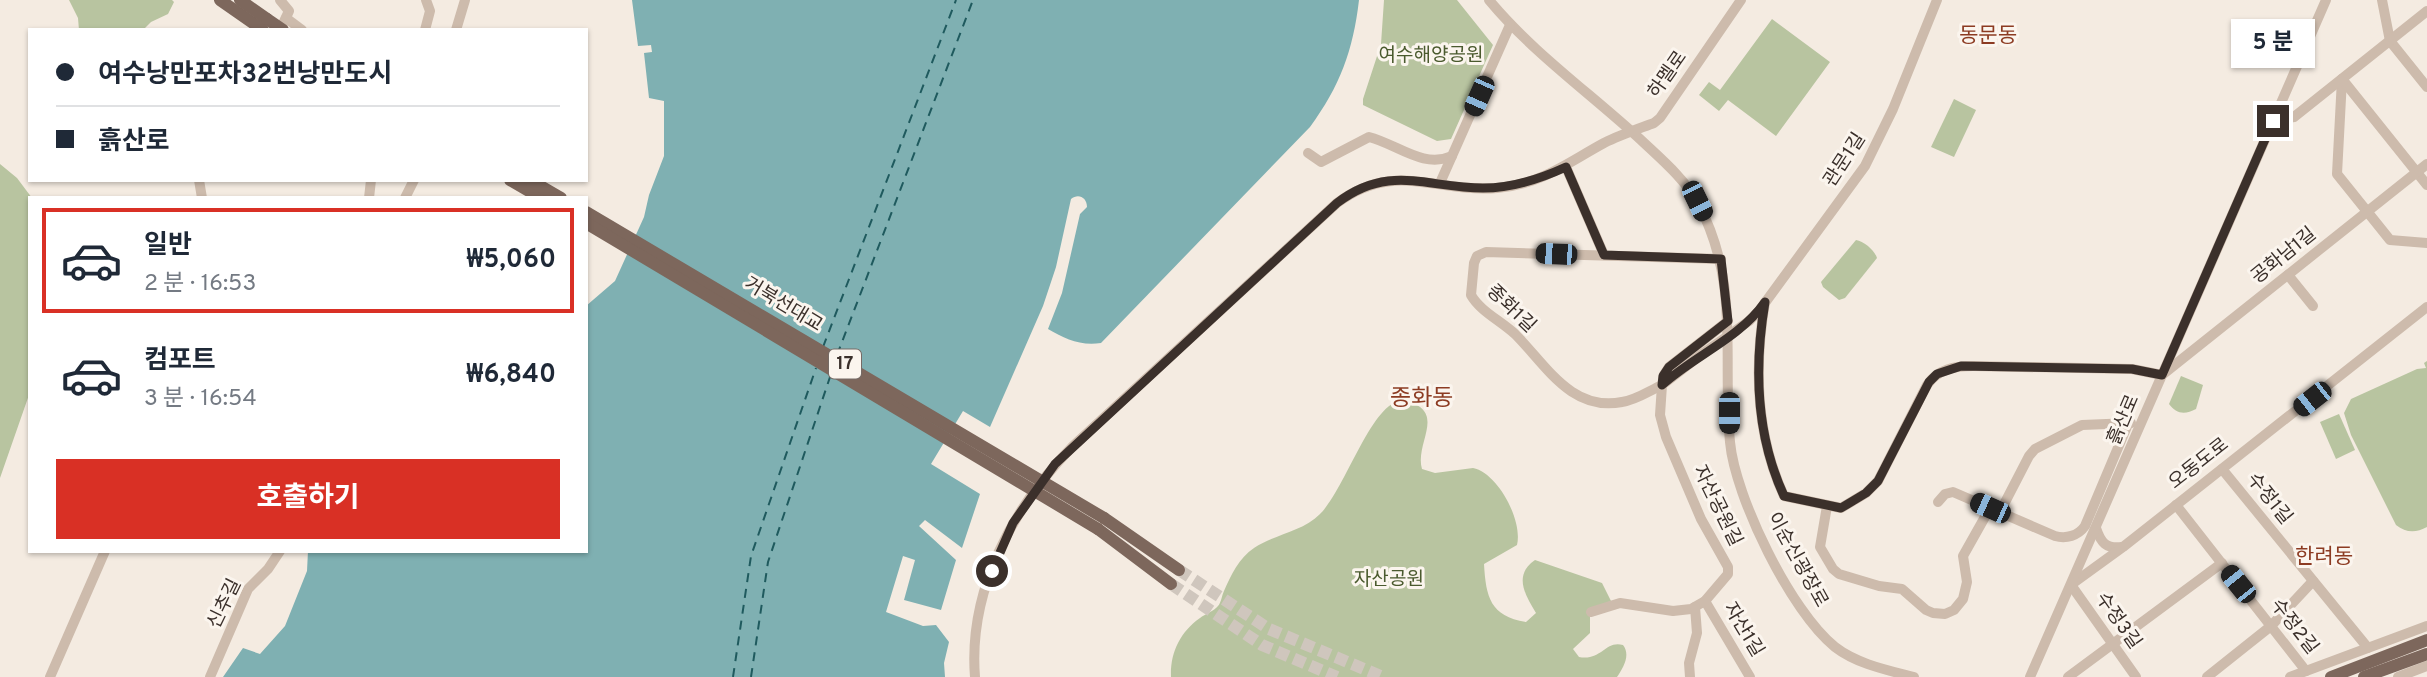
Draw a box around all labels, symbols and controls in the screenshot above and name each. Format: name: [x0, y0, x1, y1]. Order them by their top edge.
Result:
callout: 5 분: [2231, 19, 2315, 68]
district label: 동문동: [1959, 23, 2017, 50]
text: 5 분: [2253, 29, 2293, 58]
park label: 여수해양공원: [1379, 44, 1483, 68]
street label: 하멜로: [1643, 47, 1693, 103]
text: 여수낭만포차32번낭만도시: [98, 59, 392, 92]
car: [1461, 73, 1498, 119]
route end: [2257, 105, 2289, 137]
text: 흙산로: [98, 126, 170, 159]
street label: 관문1길: [1819, 129, 1871, 191]
car: [1679, 178, 1716, 224]
street label: 공화남1길: [2247, 222, 2321, 290]
icon: car: [60, 229, 123, 292]
text: 일반: [144, 230, 192, 263]
car: [1535, 243, 1578, 265]
text: ₩5,060: [466, 244, 556, 277]
text: 2 분 · 16:53: [144, 270, 256, 299]
street label: 거북선대교: [739, 272, 827, 338]
street label: 종화1길: [1481, 280, 1541, 338]
icon: car: [60, 344, 123, 407]
text: 컴포트: [144, 345, 216, 378]
road number: 17: [829, 350, 861, 378]
text: ₩6,840: [466, 359, 556, 392]
car: [2289, 378, 2336, 420]
text: 3 분 · 16:54: [144, 385, 257, 414]
district label: 종화동: [1390, 385, 1454, 414]
street label: 흙산로: [2103, 391, 2145, 449]
car: [1719, 392, 1740, 434]
street label: 오동도로: [2164, 433, 2234, 495]
button: 호출하기: [56, 459, 560, 539]
street label: 자산공원길: [1687, 461, 1747, 551]
street label: 수정1길: [2241, 468, 2297, 530]
car: [1967, 490, 2014, 526]
street label: 이순신광장로: [1761, 508, 1833, 612]
district label: 한려동: [2295, 544, 2353, 571]
route start: [976, 555, 1008, 587]
car: [2217, 561, 2260, 607]
park label: 자산공원: [1354, 568, 1424, 592]
street label: 신추길: [203, 575, 247, 633]
street label: 수정3길: [2090, 588, 2146, 654]
street label: 수정2길: [2265, 594, 2323, 660]
street label: 자산1길: [1717, 598, 1769, 662]

